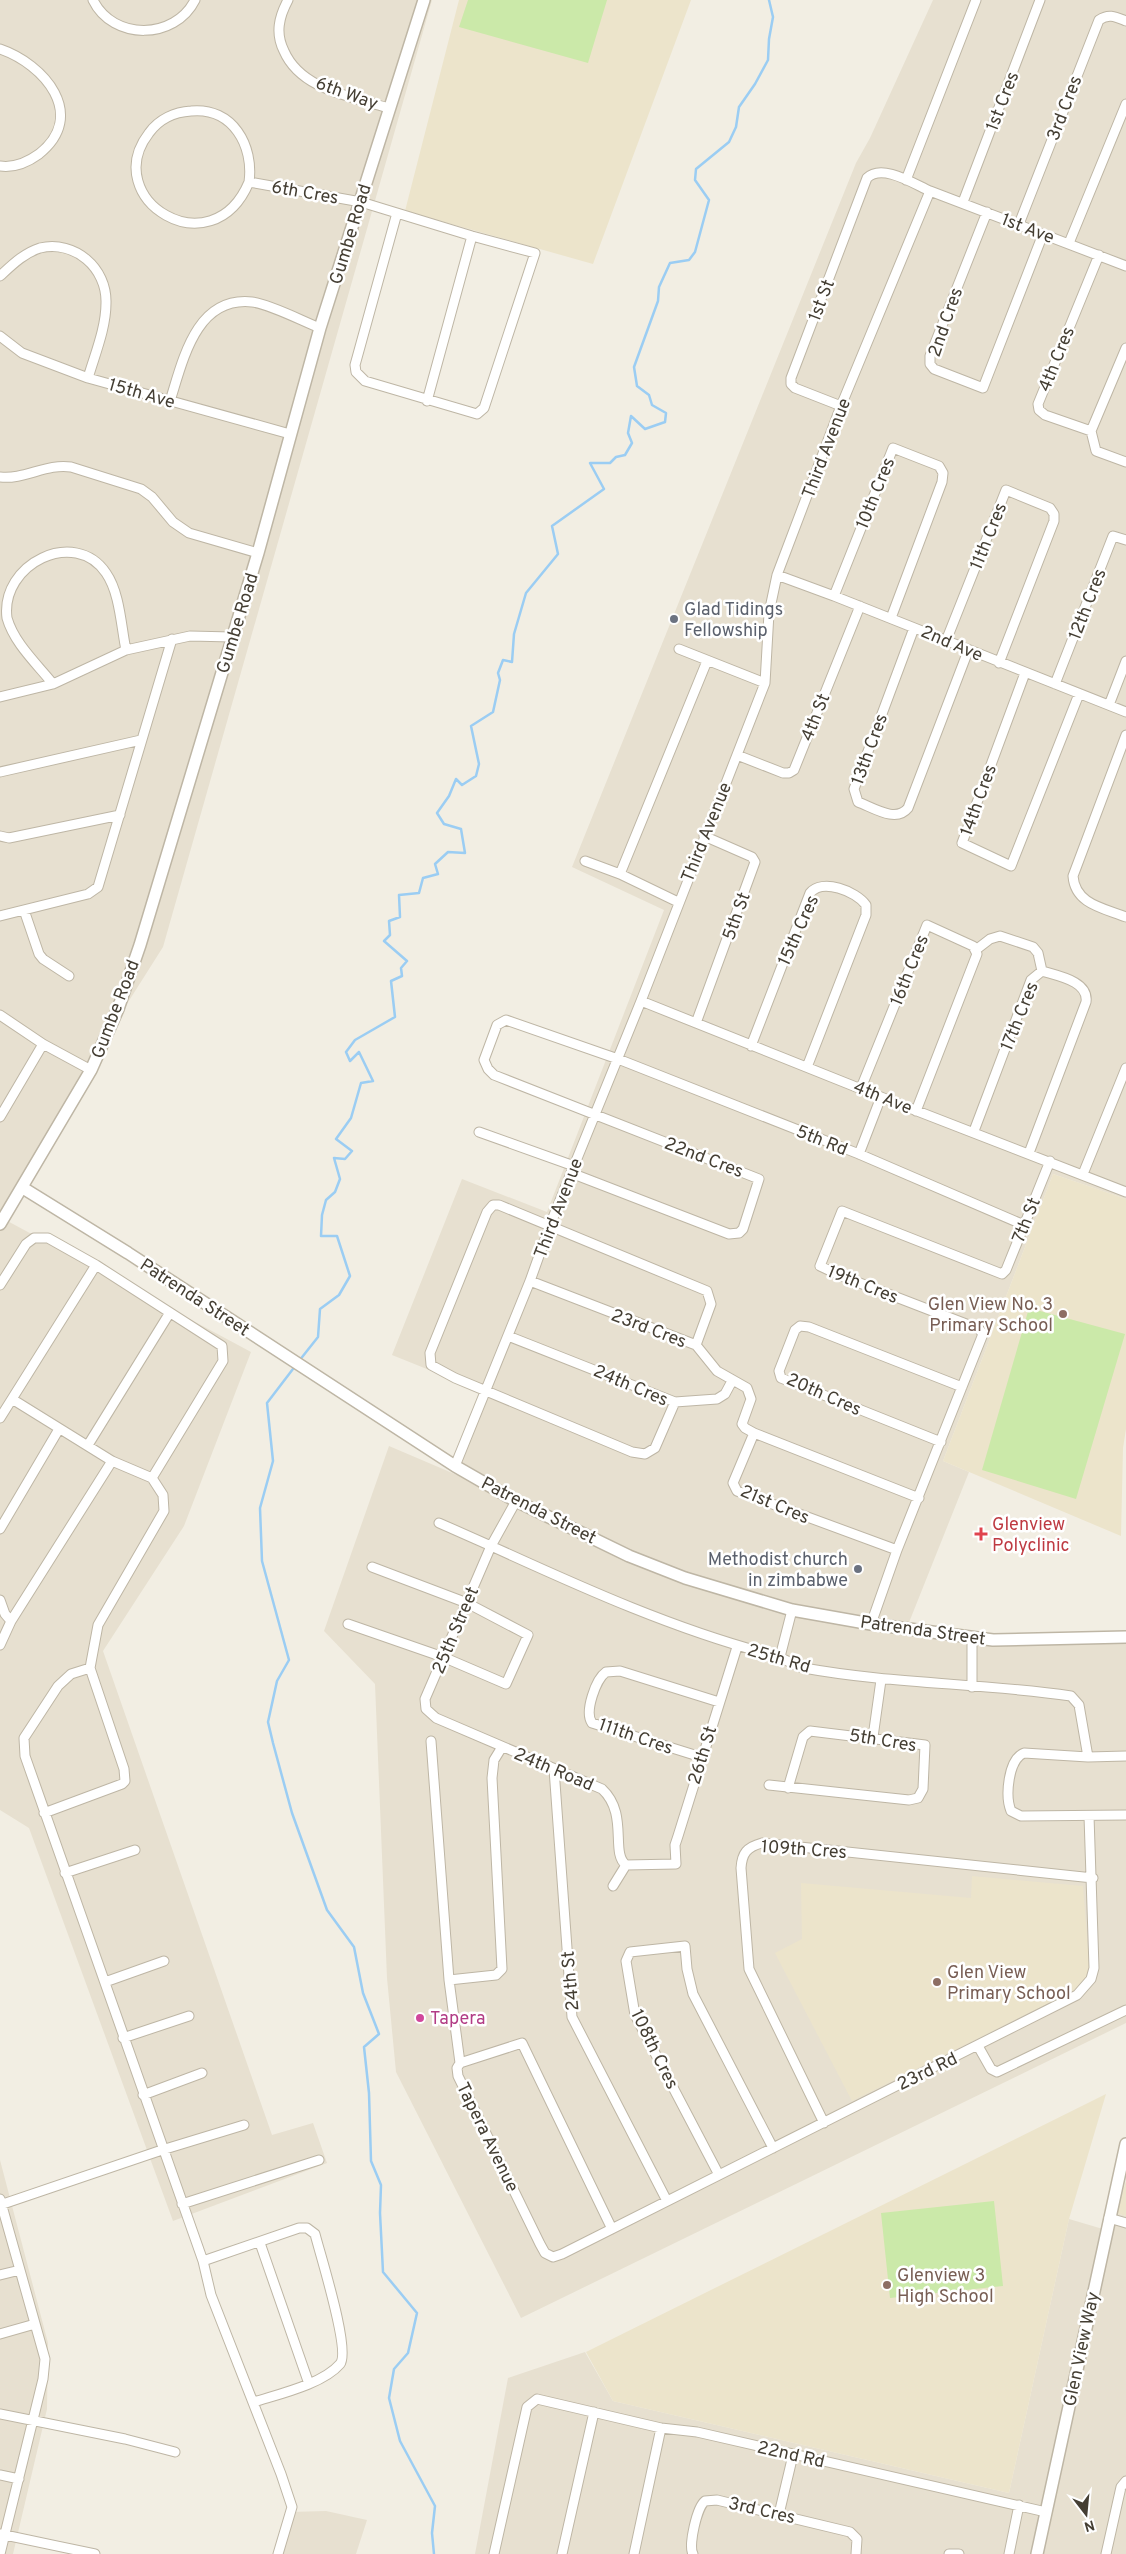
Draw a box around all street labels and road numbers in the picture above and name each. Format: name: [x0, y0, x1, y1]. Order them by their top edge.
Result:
street label: 1st Cres: [982, 69, 1025, 135]
street label: 6th Way: [312, 73, 381, 116]
street label: 3rd Cres: [1042, 73, 1088, 144]
street label: 6th Cres: [269, 176, 340, 211]
street label: Gumbe Road: [325, 181, 378, 287]
street label: 1st Ave: [998, 209, 1057, 250]
street label: 1st St: [804, 276, 841, 325]
street label: 2nd Cres: [924, 285, 969, 360]
street label: 4th Cres: [1034, 324, 1081, 395]
street label: 15th Ave: [106, 374, 177, 415]
street label: Third Avenue: [798, 395, 857, 502]
street label: 10th Cres: [852, 454, 901, 533]
street label: 11th Cres: [966, 500, 1013, 574]
street label: 12th Cres: [1064, 566, 1113, 644]
street label: Gumbe Road: [212, 570, 265, 676]
street label: 2nd Ave: [917, 621, 986, 668]
street label: 4th St: [796, 690, 836, 745]
street label: 13th Cres: [847, 711, 894, 788]
street label: 14th Cres: [956, 762, 1003, 839]
street label: Third Avenue: [677, 779, 738, 886]
street label: 5th St: [718, 889, 757, 944]
street label: 15th Cres: [774, 892, 825, 969]
street label: 16th Cres: [886, 932, 935, 1009]
street label: Gumbe Road: [87, 957, 146, 1062]
street label: 17th Cres: [996, 979, 1045, 1054]
street label: 4th Ave: [850, 1076, 915, 1121]
street label: 5th Rd: [792, 1121, 851, 1162]
street label: 22nd Cres: [661, 1133, 746, 1184]
street label: Third Avenue: [530, 1155, 589, 1262]
street label: 7th St: [1008, 1194, 1047, 1247]
street label: Patrenda Street: [135, 1254, 253, 1342]
street label: 19th Cres: [824, 1261, 901, 1310]
street label: 23rd Cres: [608, 1305, 689, 1354]
street label: 24th Cres: [590, 1360, 671, 1412]
street label: 20th Cres: [782, 1369, 864, 1422]
street label: Patrenda Street: [477, 1472, 600, 1550]
street label: 21st Cres: [736, 1481, 812, 1530]
street label: 25th Street: [428, 1583, 485, 1678]
street label: Patrenda Street: [859, 1611, 987, 1652]
street label: 25th Rd: [744, 1639, 813, 1679]
street label: 111th Cres: [595, 1714, 676, 1761]
street label: 26th St: [684, 1723, 723, 1787]
street label: 5th Cres: [847, 1725, 918, 1758]
street label: 24th Road: [510, 1743, 597, 1797]
street label: 109th Cres: [760, 1836, 848, 1865]
street label: 24th St: [557, 1950, 586, 2012]
street label: 108th Cres: [624, 2006, 683, 2093]
street label: 23rd Rd: [894, 2048, 962, 2097]
street label: Tapera Avenue: [450, 2079, 523, 2196]
street label: Glen View Way: [1059, 2290, 1106, 2409]
street label: 22nd Rd: [755, 2437, 827, 2474]
street label: 3rd Cres: [726, 2493, 797, 2530]

